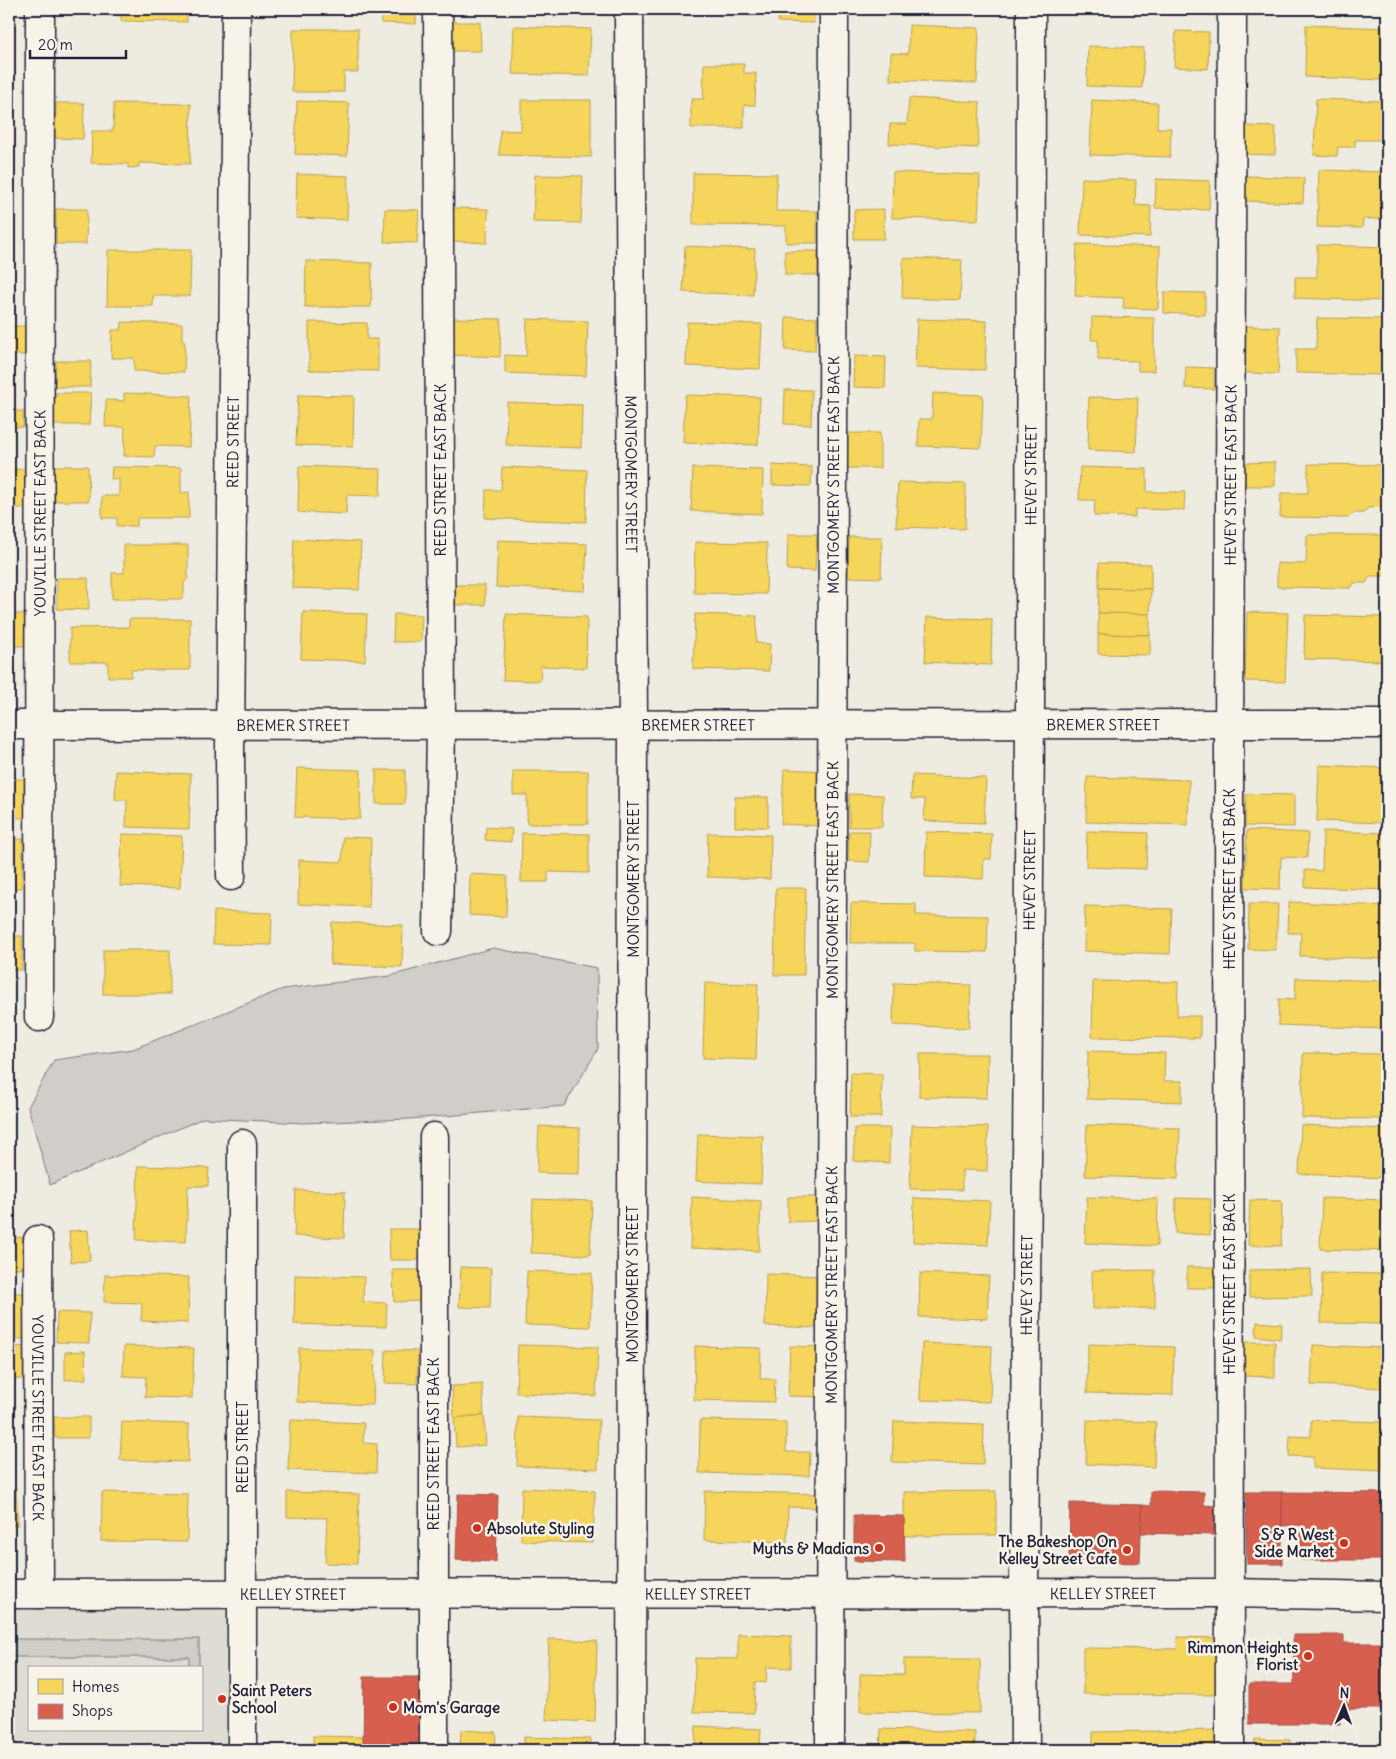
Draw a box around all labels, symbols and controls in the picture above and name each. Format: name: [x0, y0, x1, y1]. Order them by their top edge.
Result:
scale bar: [30, 28, 126, 60]
text: 20 m: [38, 35, 73, 54]
street label: MONTGOMERY STREET EAST BACK: [823, 355, 843, 594]
street label: REED STREET EAST BACK: [431, 383, 450, 556]
street label: HEVEY STREET EAST BACK: [1220, 384, 1240, 566]
street label: MONTGOMERY STREET: [622, 395, 642, 553]
street label: REED STREET: [223, 396, 242, 488]
street label: YOUVILLE STREET EAST BACK: [30, 409, 49, 616]
street label: HEVEY STREET: [1021, 424, 1040, 525]
street label: BREMER STREET: [236, 715, 350, 734]
street label: BREMER STREET: [641, 715, 755, 734]
street label: BREMER STREET: [1046, 715, 1160, 734]
street label: MONTGOMERY STREET EAST BACK: [822, 760, 842, 999]
street label: HEVEY STREET EAST BACK: [1220, 788, 1239, 970]
street label: MONTGOMERY STREET: [624, 800, 643, 958]
street label: HEVEY STREET: [1019, 829, 1039, 931]
street label: MONTGOMERY STREET EAST BACK: [821, 1165, 841, 1404]
street label: HEVEY STREET EAST BACK: [1220, 1193, 1239, 1375]
street label: MONTGOMERY STREET: [623, 1205, 642, 1363]
street label: HEVEY STREET: [1016, 1234, 1036, 1336]
street label: YOUVILLE STREET EAST BACK: [29, 1315, 48, 1522]
street label: REED STREET EAST BACK: [424, 1357, 443, 1530]
street label: REED STREET: [233, 1401, 252, 1493]
place label: Absolute Styling: [487, 1519, 594, 1539]
marker: Absolute Styling: [471, 1522, 483, 1534]
place label: S & R West Side Market: [1254, 1525, 1335, 1561]
place label: The Bakeshop On Kelley Street Cafe: [999, 1532, 1117, 1569]
marker: S & R West Side Market: [1338, 1537, 1350, 1549]
place label: Myths & Madians: [752, 1539, 869, 1559]
marker: Myths & Madians: [873, 1542, 885, 1554]
marker: The Bakeshop On Kelley Street Cafe: [1121, 1544, 1133, 1556]
street label: KELLEY STREET: [240, 1584, 346, 1603]
street label: KELLEY STREET: [645, 1584, 751, 1603]
street label: KELLEY STREET: [1050, 1584, 1156, 1603]
place label: Rimmon Heights Florist: [1187, 1638, 1299, 1674]
marker: Rimmon Heights Florist: [1302, 1650, 1314, 1662]
legend: [28, 1666, 202, 1732]
text: Homes: [72, 1677, 119, 1696]
place label: Saint Peters School: [232, 1681, 312, 1717]
north arrow: [1318, 1682, 1368, 1732]
text: N: [1339, 1684, 1350, 1702]
marker: Saint Peters School: [216, 1693, 228, 1705]
place label: Mom's Garage: [403, 1698, 500, 1718]
text: Shops: [72, 1701, 113, 1720]
marker: Mom's Garage: [387, 1701, 399, 1713]

